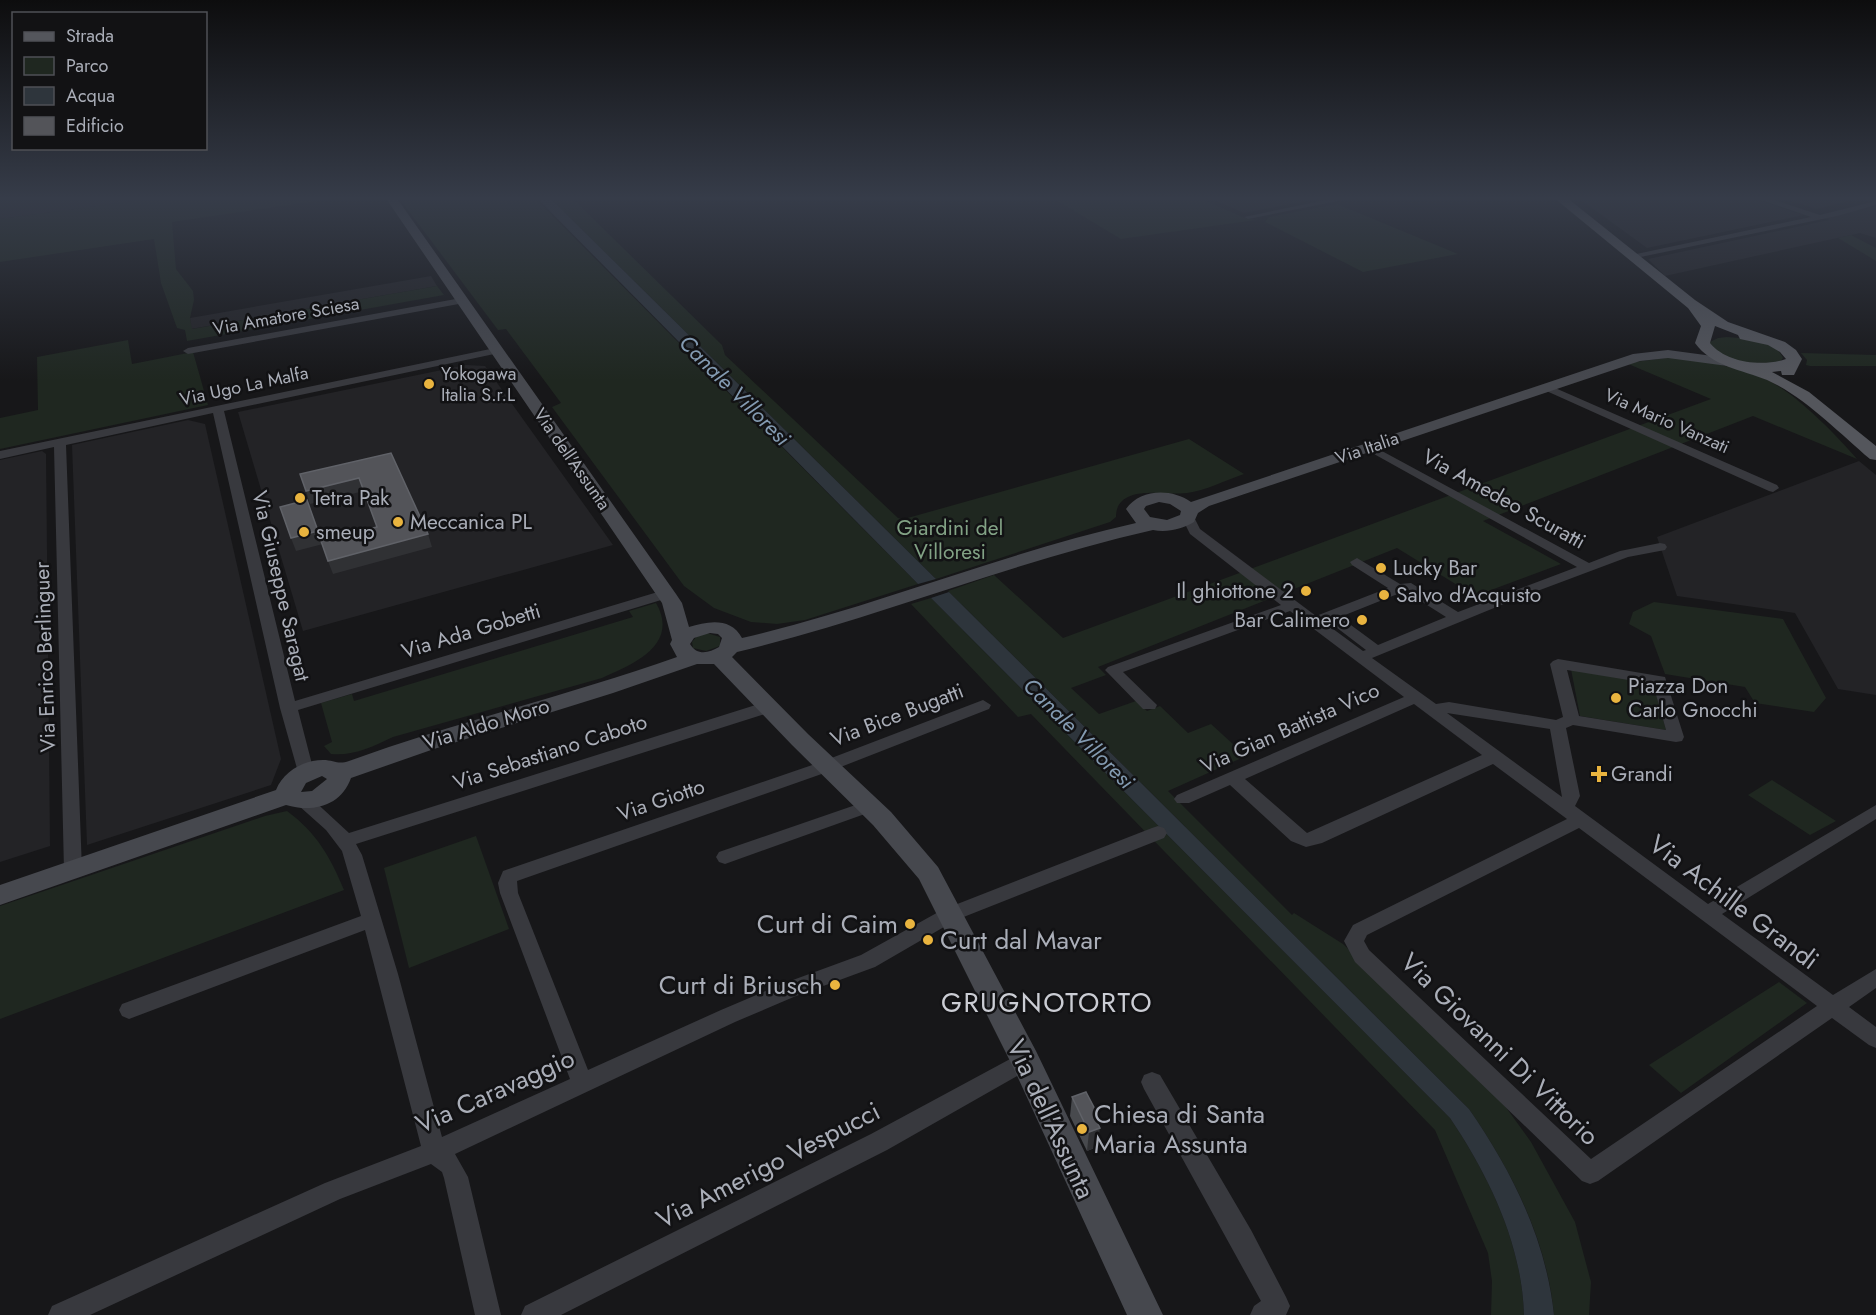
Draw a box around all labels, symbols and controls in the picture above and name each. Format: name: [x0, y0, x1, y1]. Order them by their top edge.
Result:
legend: [12, 12, 207, 150]
text: Strada: [66, 23, 114, 49]
text: Parco: [66, 53, 108, 79]
text: Acqua: [66, 83, 115, 109]
text: Edificio: [66, 113, 124, 139]
street label: Via Amatore Sciesa: [211, 290, 361, 342]
water label: Canale Villoresi: [672, 327, 798, 453]
street label: Via Ugo La Malfa: [177, 360, 311, 412]
place label: Yokogawa Italia S.r.L: [441, 361, 516, 408]
marker: Yokogawa Italia S.r.L: [422, 377, 436, 391]
street label: Via Mario Vanzati: [1600, 382, 1734, 460]
street label: Via dell'Assunta: [527, 403, 617, 515]
street label: Via Italia: [1332, 425, 1402, 471]
street label: Via Amedeo Scuratti: [1417, 442, 1591, 556]
place label: Tetra Pak: [312, 483, 390, 513]
street label: Via Giuseppe Saragat: [244, 488, 318, 684]
marker: Tetra Pak: [293, 491, 307, 505]
place label: Meccanica PL: [410, 507, 532, 537]
park label: Giardini del Villoresi: [897, 513, 1003, 567]
marker: Meccanica PL: [391, 515, 405, 529]
place label: smeup: [316, 517, 375, 547]
marker: smeup: [297, 525, 311, 539]
place label: Lucky Bar: [1393, 553, 1478, 583]
street label: Via Enrico Berlinguer: [27, 560, 63, 753]
marker: Lucky Bar: [1374, 561, 1388, 575]
place label: Il ghiottone 2: [1176, 576, 1294, 606]
place label: Salvo d'Acquisto: [1396, 580, 1541, 610]
marker: Il ghiottone 2: [1299, 584, 1313, 598]
marker: Salvo d'Acquisto: [1377, 588, 1391, 602]
street label: Via Ada Gobetti: [398, 596, 544, 666]
place label: Bar Calimero: [1234, 605, 1350, 635]
marker: Bar Calimero: [1355, 613, 1369, 627]
water label: Canale Villoresi: [1016, 670, 1142, 796]
place label: Piazza Don Carlo Gnocchi: [1628, 671, 1758, 725]
street label: Via Gian Battista Vico: [1196, 675, 1384, 781]
street label: Via Bice Bugatti: [826, 676, 968, 754]
street label: Via Aldo Moro: [419, 691, 553, 757]
marker: Piazza Don Carlo Gnocchi: [1609, 691, 1623, 705]
street label: Via Sebastiano Caboto: [449, 706, 651, 798]
place label: Grandi: [1611, 759, 1673, 789]
marker: Grandi: [1592, 767, 1606, 781]
street label: Via Giotto: [613, 771, 709, 829]
street label: Via Achille Grandi: [1641, 825, 1827, 979]
place label: Curt di Caim: [757, 905, 898, 943]
marker: Curt di Caim: [903, 917, 917, 931]
place label: Curt dal Mavar: [940, 921, 1102, 959]
marker: Curt dal Mavar: [921, 933, 935, 947]
street label: Via Giovanni Di Vittorio: [1392, 944, 1608, 1154]
place label: Curt di Briusch: [659, 966, 823, 1004]
marker: Curt di Briusch: [828, 978, 842, 992]
district label: GRUGNOTORTO: [941, 983, 1153, 1022]
street label: Via dell'Assunta: [997, 1033, 1105, 1205]
street label: Via Caravaggio: [409, 1039, 581, 1143]
street label: Via Amerigo Vespucci: [650, 1092, 886, 1238]
place label: Chiesa di Santa Maria Assunta: [1094, 1095, 1265, 1163]
marker: Chiesa di Santa Maria Assunta: [1075, 1122, 1089, 1136]

